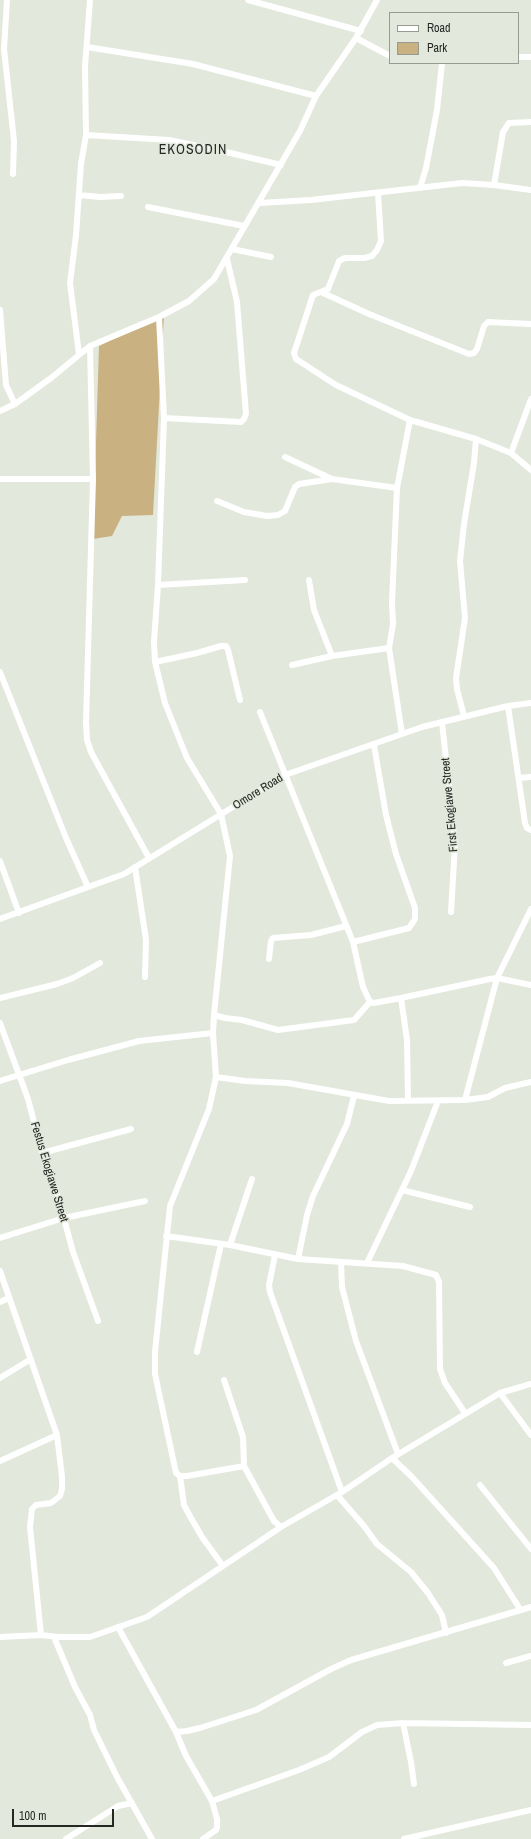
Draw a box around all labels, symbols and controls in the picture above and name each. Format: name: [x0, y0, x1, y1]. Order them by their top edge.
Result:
legend: [389, 12, 519, 64]
text: Road: [427, 20, 451, 36]
text: Park: [427, 40, 447, 56]
district label: EKOSODIN: [159, 142, 227, 158]
street label: First Ekogiawe Street: [439, 757, 461, 853]
street label: Omore Road: [230, 771, 286, 813]
street label: Festus Ekogiawe Street: [27, 1120, 71, 1224]
scale bar: [14, 1801, 116, 1827]
text: 100 m: [19, 1808, 46, 1824]

